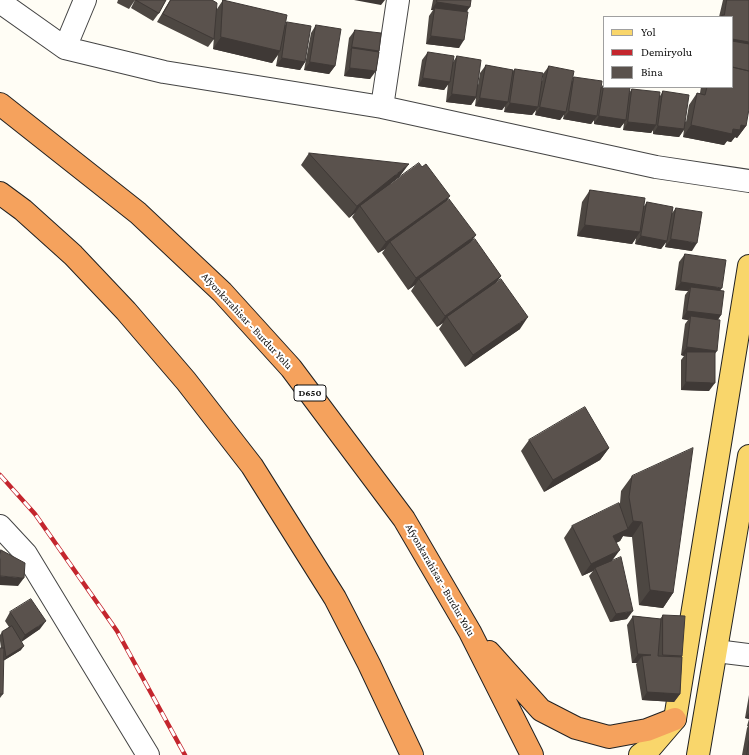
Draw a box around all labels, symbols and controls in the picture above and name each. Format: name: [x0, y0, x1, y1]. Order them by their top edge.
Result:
legend: [603, 16, 733, 88]
text: Yol: [641, 25, 656, 39]
text: Demiryolu: [641, 45, 692, 59]
text: Bina: [641, 65, 663, 79]
street label: Afyonkarahisar - Burdur Yolu: [199, 270, 295, 372]
road number: D650: [294, 385, 326, 401]
street label: Afyonkarahisar - Burdur Yolu: [402, 522, 478, 638]

